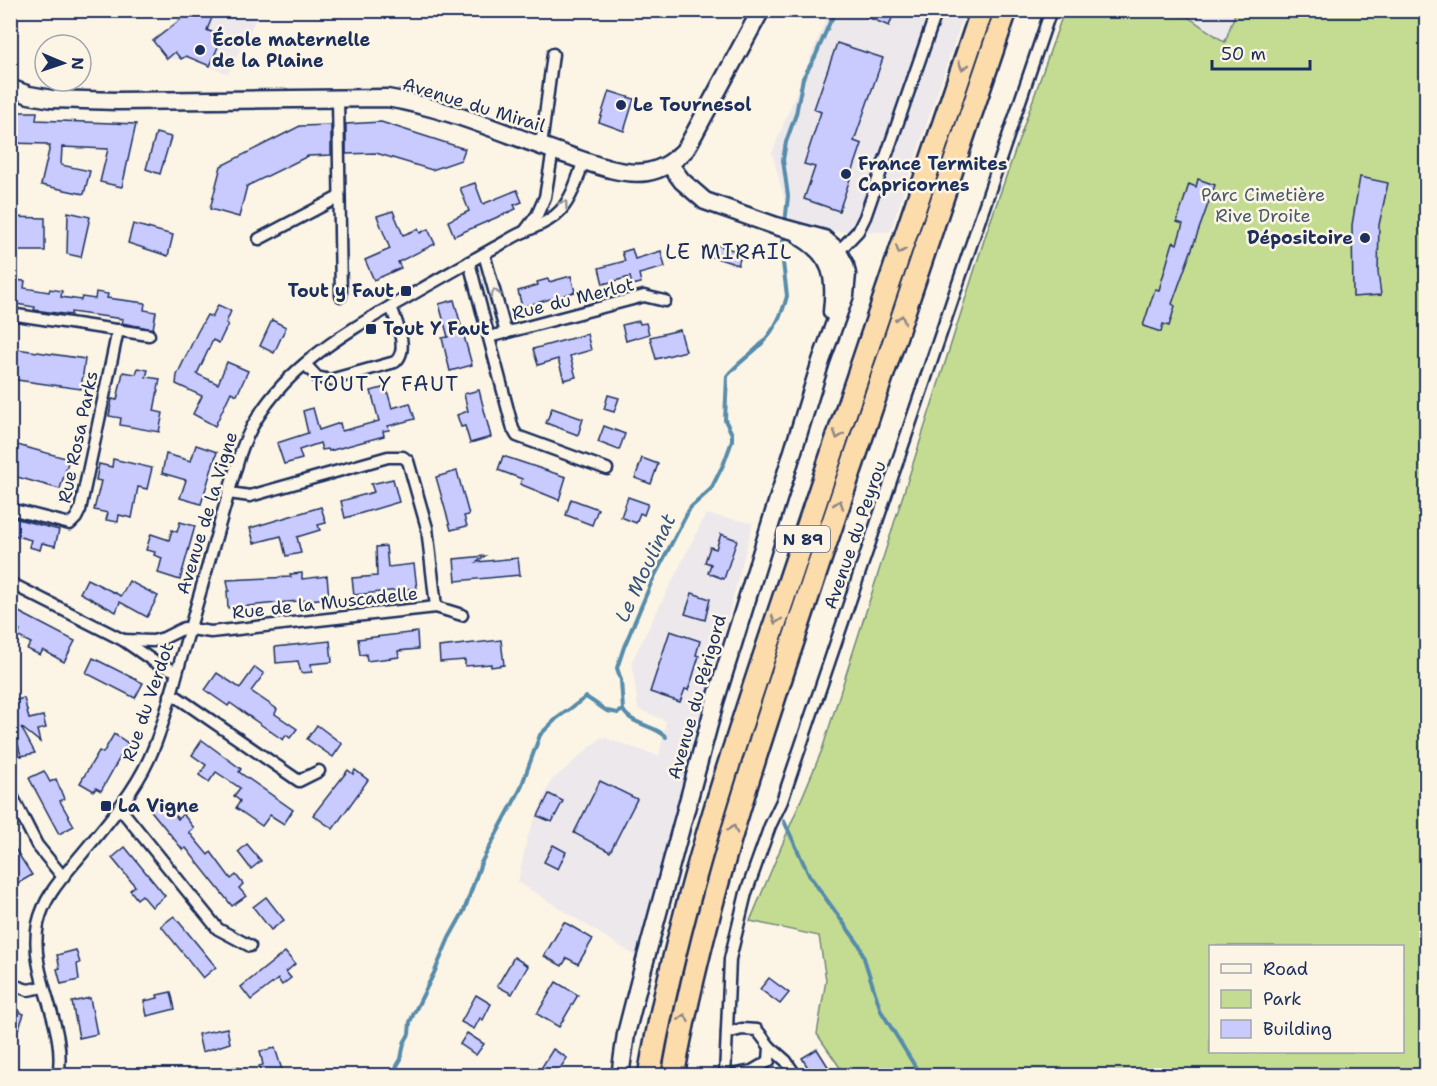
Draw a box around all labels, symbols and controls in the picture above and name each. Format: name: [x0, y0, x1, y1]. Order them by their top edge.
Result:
place label: École maternelle de la Plaine: [212, 26, 371, 73]
north arrow: [33, 33, 93, 93]
scale bar: [1212, 33, 1310, 71]
text: 50 m: [1221, 42, 1266, 66]
marker: École maternelle de la Plaine: [193, 43, 207, 57]
text: N: [67, 57, 88, 70]
one-way arrow: [958, 60, 971, 71]
street label: Avenue du Mirail: [400, 72, 549, 138]
place label: Le Tournesol: [633, 93, 751, 117]
marker: Le Tournesol: [614, 98, 628, 112]
place label: France Termites Capricornes: [858, 152, 1008, 197]
marker: France Termites Capricornes: [839, 167, 853, 181]
park label: Parc Cimetière Rive Droite: [1201, 183, 1325, 228]
one-way arrow: [557, 200, 568, 211]
place label: Dépositoire: [1247, 226, 1353, 250]
marker: Dépositoire: [1358, 231, 1372, 245]
district label: LE MIRAIL: [665, 238, 793, 266]
one-way arrow: [895, 245, 908, 255]
street label: Rue du Merlot: [509, 272, 637, 326]
place label: Tout y Faut: [288, 279, 394, 303]
marker: Tout y Faut: [399, 284, 413, 298]
one-way arrow: [490, 288, 502, 299]
one-way arrow: [894, 314, 907, 325]
place label: Tout Y Faut: [383, 317, 490, 341]
marker: Tout Y Faut: [364, 322, 378, 336]
street label: Rue Rosa Parks: [52, 369, 104, 505]
district label: TOUT Y FAUT: [310, 370, 460, 398]
street label: Avenue de la Vigne: [171, 429, 243, 597]
one-way arrow: [832, 429, 845, 440]
street label: Avenue du Peyrou: [818, 457, 892, 613]
one-way arrow: [832, 499, 844, 510]
water label: Le Moulinat: [609, 509, 682, 626]
road number: N 89: [776, 526, 830, 552]
street label: Rue de la Muscadelle: [231, 581, 419, 625]
street label: Avenue du Périgord: [662, 612, 732, 782]
one-way arrow: [771, 614, 783, 625]
street label: Rue du Verdot: [116, 639, 180, 765]
place label: La Vigne: [118, 794, 199, 818]
marker: La Vigne: [99, 799, 113, 813]
one-way arrow: [726, 824, 738, 835]
legend: [1209, 945, 1404, 1053]
text: Road: [1263, 957, 1308, 981]
text: Park: [1263, 987, 1302, 1011]
one-way arrow: [677, 1013, 690, 1023]
text: Building: [1263, 1017, 1332, 1041]

